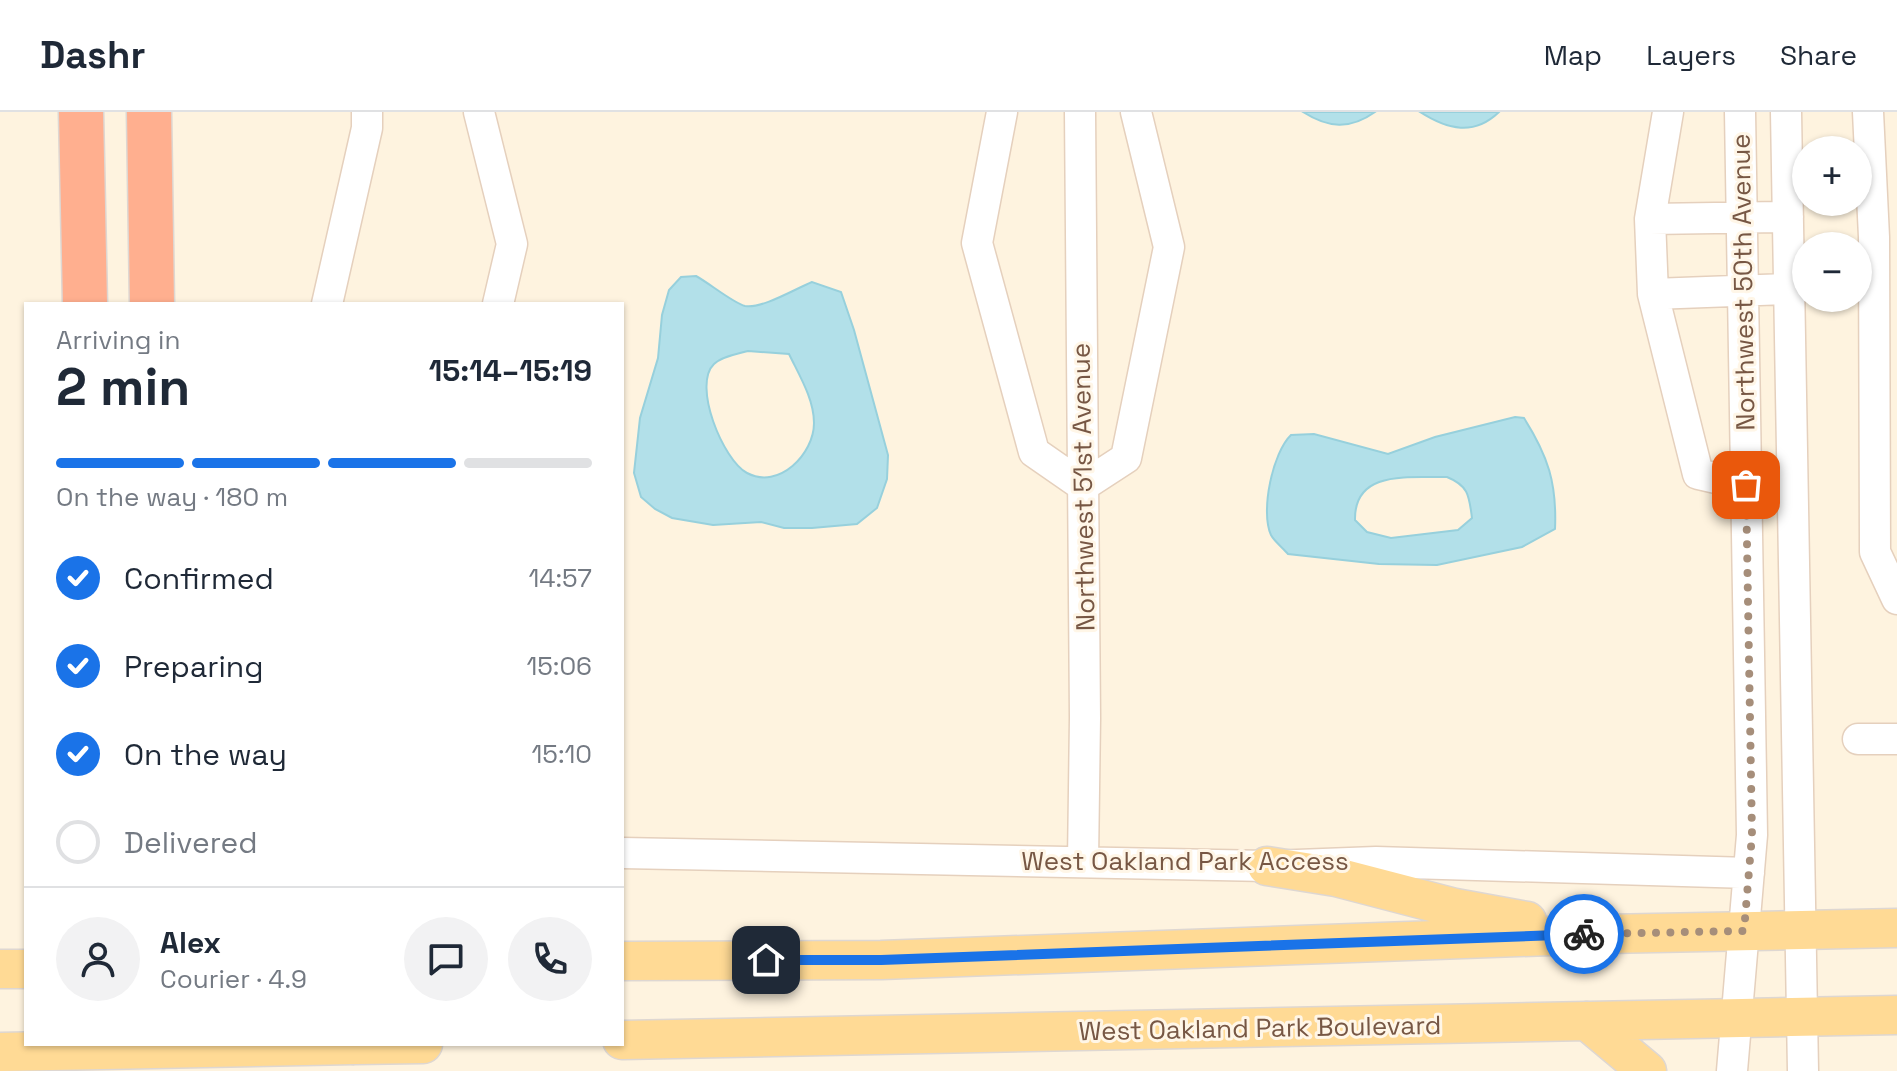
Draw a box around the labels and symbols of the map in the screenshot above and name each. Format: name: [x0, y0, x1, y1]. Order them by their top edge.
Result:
street label: Northwest 50th Avenue: [1723, 133, 1763, 431]
street label: Northwest 51st Avenue: [1063, 342, 1103, 632]
pin: [1712, 451, 1780, 519]
street label: West Oakland Park Access: [1021, 844, 1349, 878]
courier: [1544, 894, 1624, 974]
pin: [732, 926, 800, 994]
street label: West Oakland Park Boulevard: [1078, 1008, 1442, 1048]

